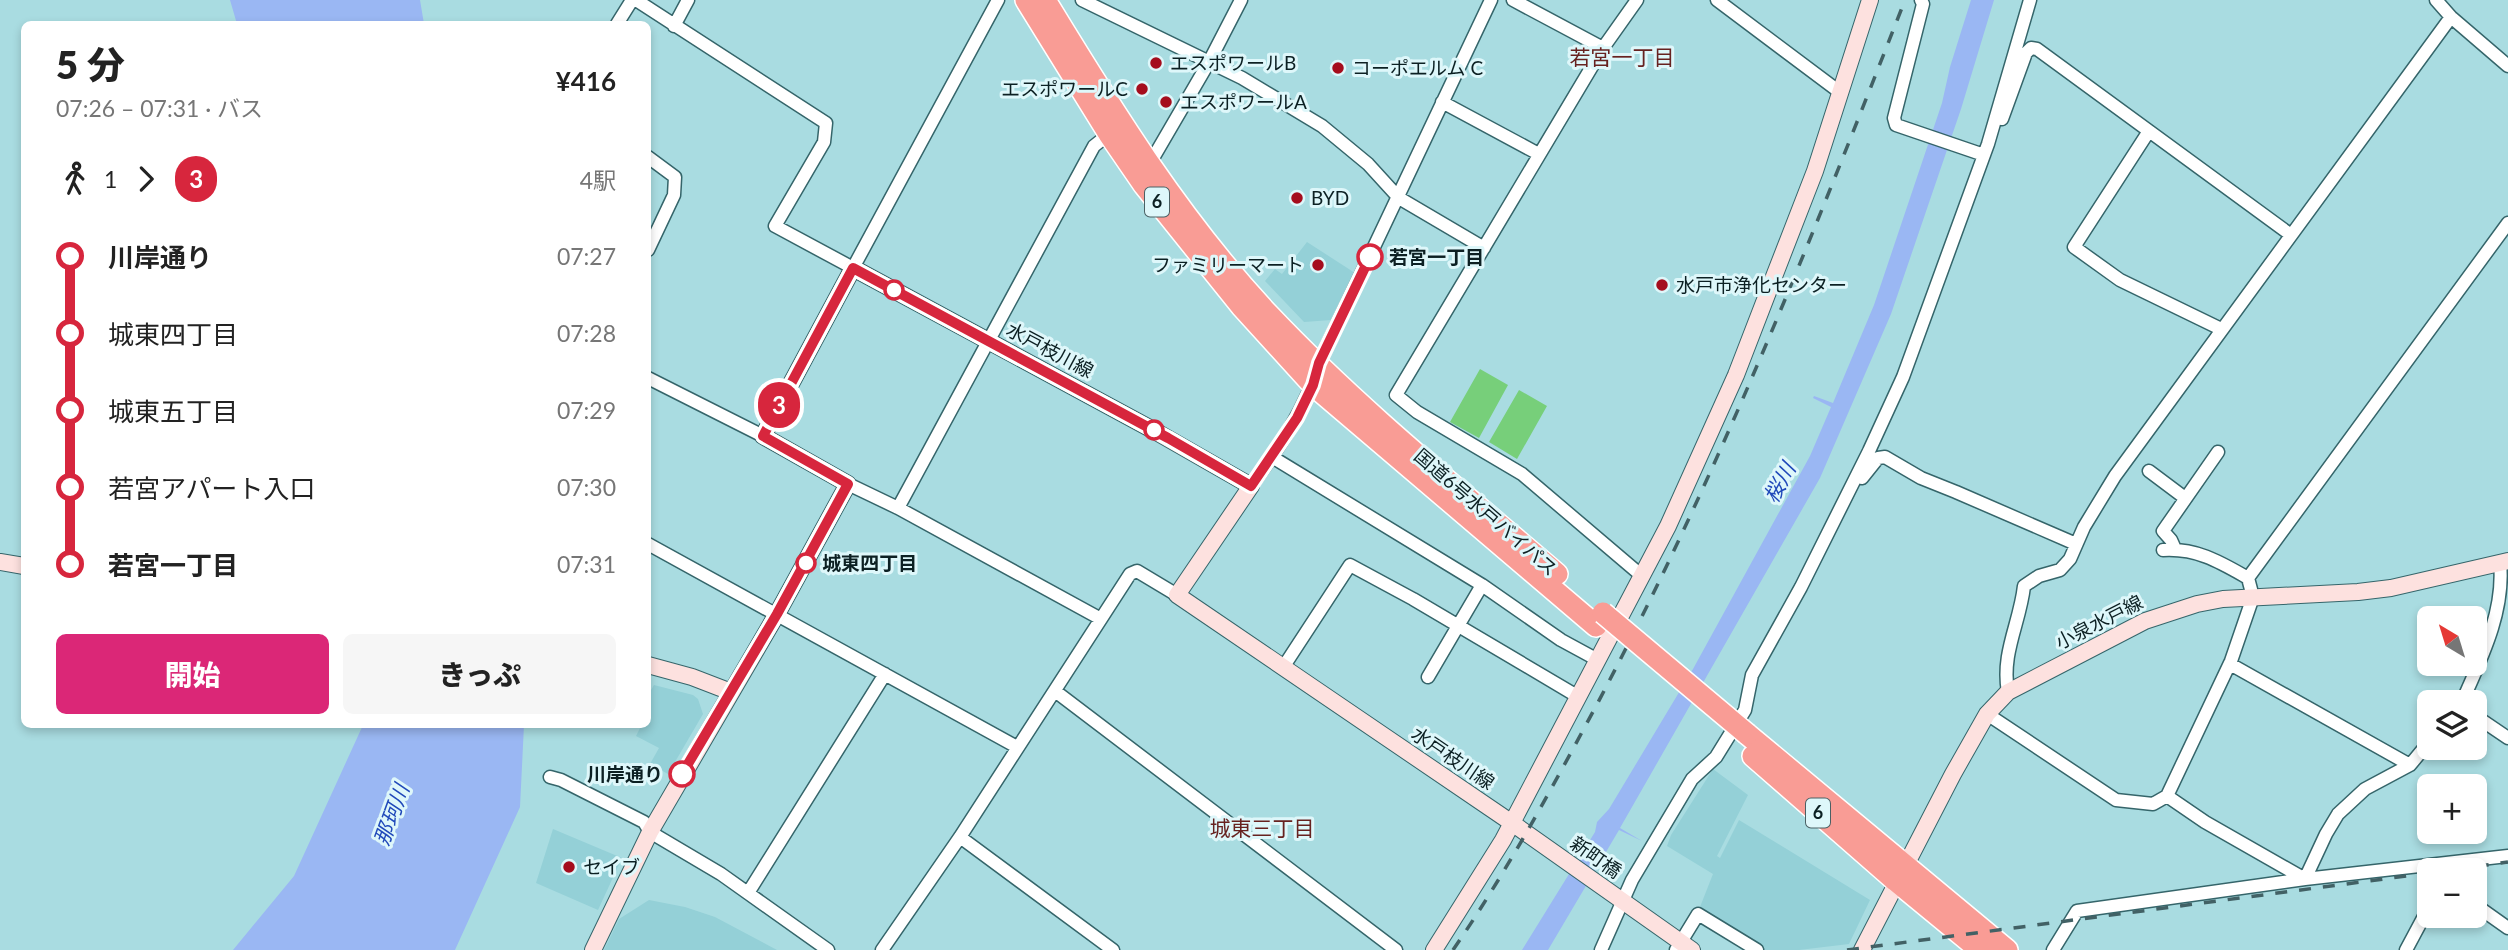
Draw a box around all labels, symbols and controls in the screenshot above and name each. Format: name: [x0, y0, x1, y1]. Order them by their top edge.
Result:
text: 5 分: [56, 41, 125, 87]
district label: 若宮一丁目: [1570, 44, 1675, 69]
place label: エスポワールB: [1170, 51, 1296, 74]
marker: エスポワールB: [1148, 55, 1164, 71]
place label: コーポエルム C: [1352, 56, 1483, 79]
marker: コーポエルム C: [1330, 60, 1346, 76]
text: ¥416: [556, 65, 616, 97]
place label: エスポワールC: [1001, 77, 1128, 100]
marker: エスポワールC: [1134, 81, 1150, 97]
place label: エスポワールA: [1180, 90, 1307, 113]
text: 07:26 – 07:31 · バス: [56, 94, 263, 122]
marker: エスポワールA: [1158, 94, 1174, 110]
icon: walk: [56, 160, 94, 198]
icon: forward: [127, 160, 165, 198]
text: 3: [189, 164, 203, 193]
text: 1: [104, 165, 117, 193]
text: 4駅: [580, 166, 616, 194]
place label: BYD: [1311, 186, 1349, 209]
road number: 6: [1145, 188, 1169, 216]
marker: BYD: [1289, 190, 1305, 206]
text: 川岸通り: [108, 241, 212, 273]
text: 07:27: [557, 242, 616, 270]
marker: 若宮一丁目: [1357, 244, 1383, 270]
place label: 若宮一丁目: [1389, 245, 1484, 268]
place label: ファミリーマート: [1152, 253, 1304, 276]
marker: ファミリーマート: [1310, 257, 1326, 273]
place label: 水戸市浄化センター: [1676, 273, 1847, 296]
marker: 水戸市浄化センター: [1654, 277, 1670, 293]
unlabelled marker: [884, 280, 904, 300]
street label: 水戸枝川線: [1003, 317, 1098, 382]
text: 城東四丁目: [108, 318, 238, 350]
text: 07:28: [557, 319, 616, 347]
line badge: 3: [756, 382, 802, 428]
text: 3: [772, 390, 786, 419]
text: 城東五丁目: [108, 395, 238, 427]
text: 07:29: [557, 396, 616, 424]
unlabelled marker: [1144, 420, 1164, 440]
street label: 国道6号水戸バイパス: [1410, 443, 1562, 580]
water label: 桜川: [1758, 456, 1801, 507]
text: 若宮アパート入口: [108, 472, 315, 504]
text: 07:30: [557, 473, 616, 501]
text: 若宮一丁目: [108, 549, 238, 581]
text: 07:31: [557, 550, 616, 578]
place label: 城東四丁目: [822, 551, 917, 574]
marker: 城東四丁目: [796, 553, 816, 573]
street label: 小泉水戸線: [2051, 590, 2146, 653]
north arrow: [2417, 606, 2487, 676]
map controls: [2417, 606, 2487, 928]
button: 開始: [56, 634, 329, 714]
button: きっぷ: [343, 634, 616, 714]
button: layers: [2417, 690, 2487, 760]
street label: 水戸枝川線: [1407, 721, 1499, 794]
marker: 川岸通り: [669, 761, 695, 787]
place label: 川岸通り: [587, 762, 663, 785]
button: +: [2417, 774, 2487, 844]
water label: 那珂川: [368, 779, 414, 848]
road number: 6: [1806, 798, 1830, 828]
district label: 城東三丁目: [1210, 815, 1315, 840]
street label: 新町橋: [1566, 831, 1626, 882]
place label: セイブ: [583, 855, 640, 878]
button: −: [2417, 858, 2487, 928]
marker: セイブ: [561, 859, 577, 875]

